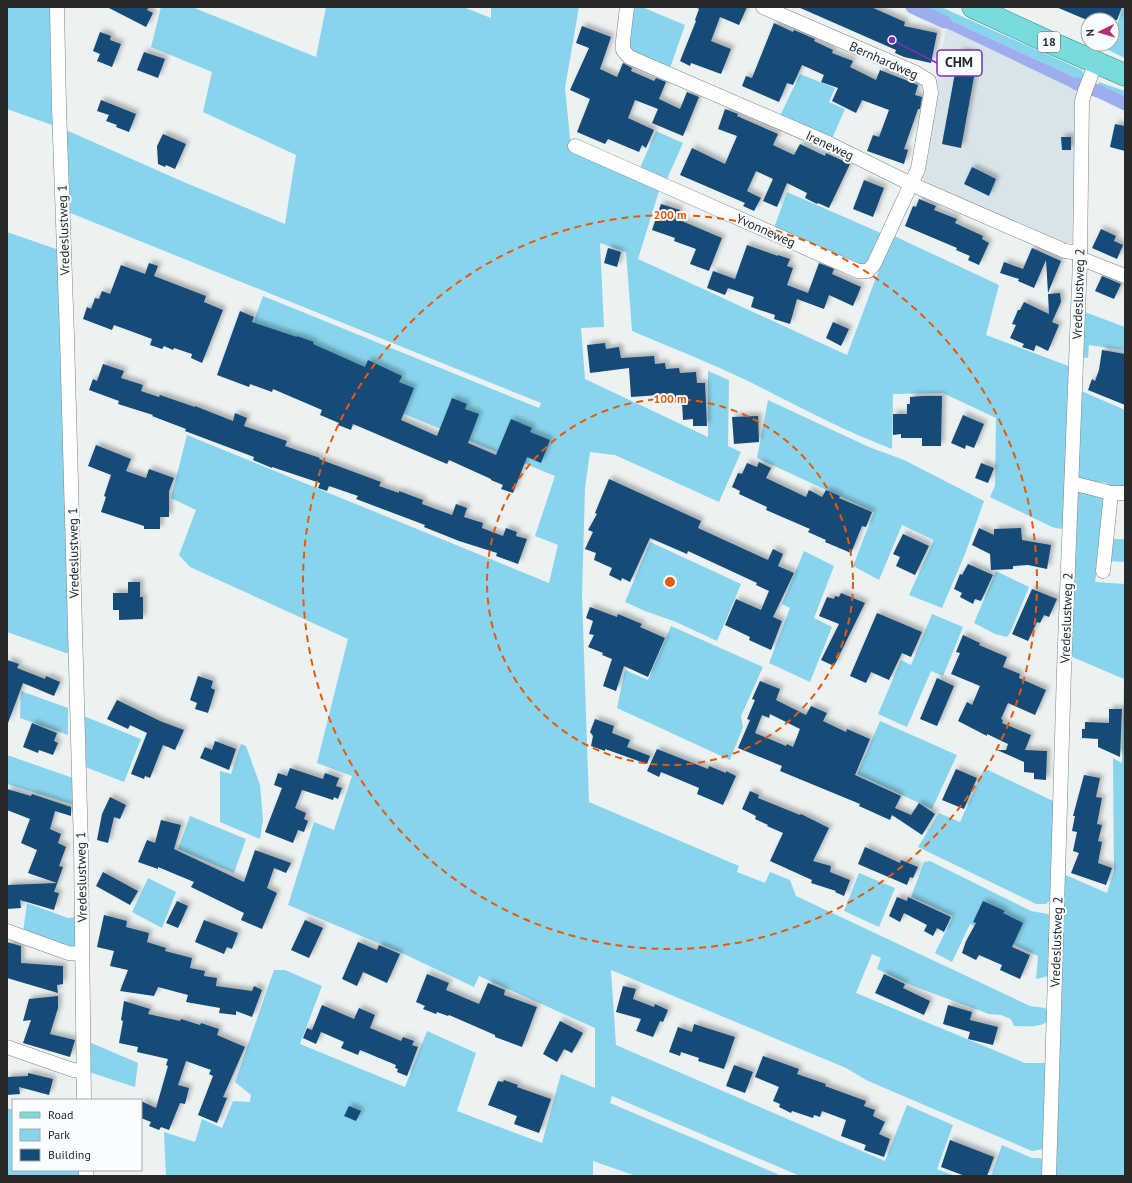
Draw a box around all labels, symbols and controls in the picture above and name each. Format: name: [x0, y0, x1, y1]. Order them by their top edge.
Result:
north arrow: [1080, 12, 1120, 52]
text: N: [1083, 29, 1097, 37]
road number: 18: [1038, 32, 1060, 52]
street label: Bernhardweg: [847, 38, 921, 83]
callout: CHM: [937, 50, 982, 76]
text: CHM: [945, 53, 973, 71]
street label: Ireneweg: [803, 127, 857, 164]
street label: Vredeslustweg 1: [53, 184, 74, 277]
text: 200 m: [653, 207, 687, 222]
street label: Yvonneweg: [733, 210, 798, 251]
street label: Vredeslustweg 2: [1068, 248, 1089, 341]
text: 100 m: [653, 391, 687, 406]
street label: Vredeslustweg 1: [64, 507, 83, 600]
street label: Vredeslustweg 2: [1056, 572, 1077, 665]
centre of rings: [663, 575, 677, 589]
street label: Vredeslustweg 1: [72, 831, 91, 924]
street label: Vredeslustweg 2: [1046, 896, 1067, 989]
legend: [12, 1099, 142, 1171]
text: Road: [48, 1107, 73, 1122]
text: Park: [48, 1127, 70, 1142]
text: Building: [48, 1147, 91, 1162]

